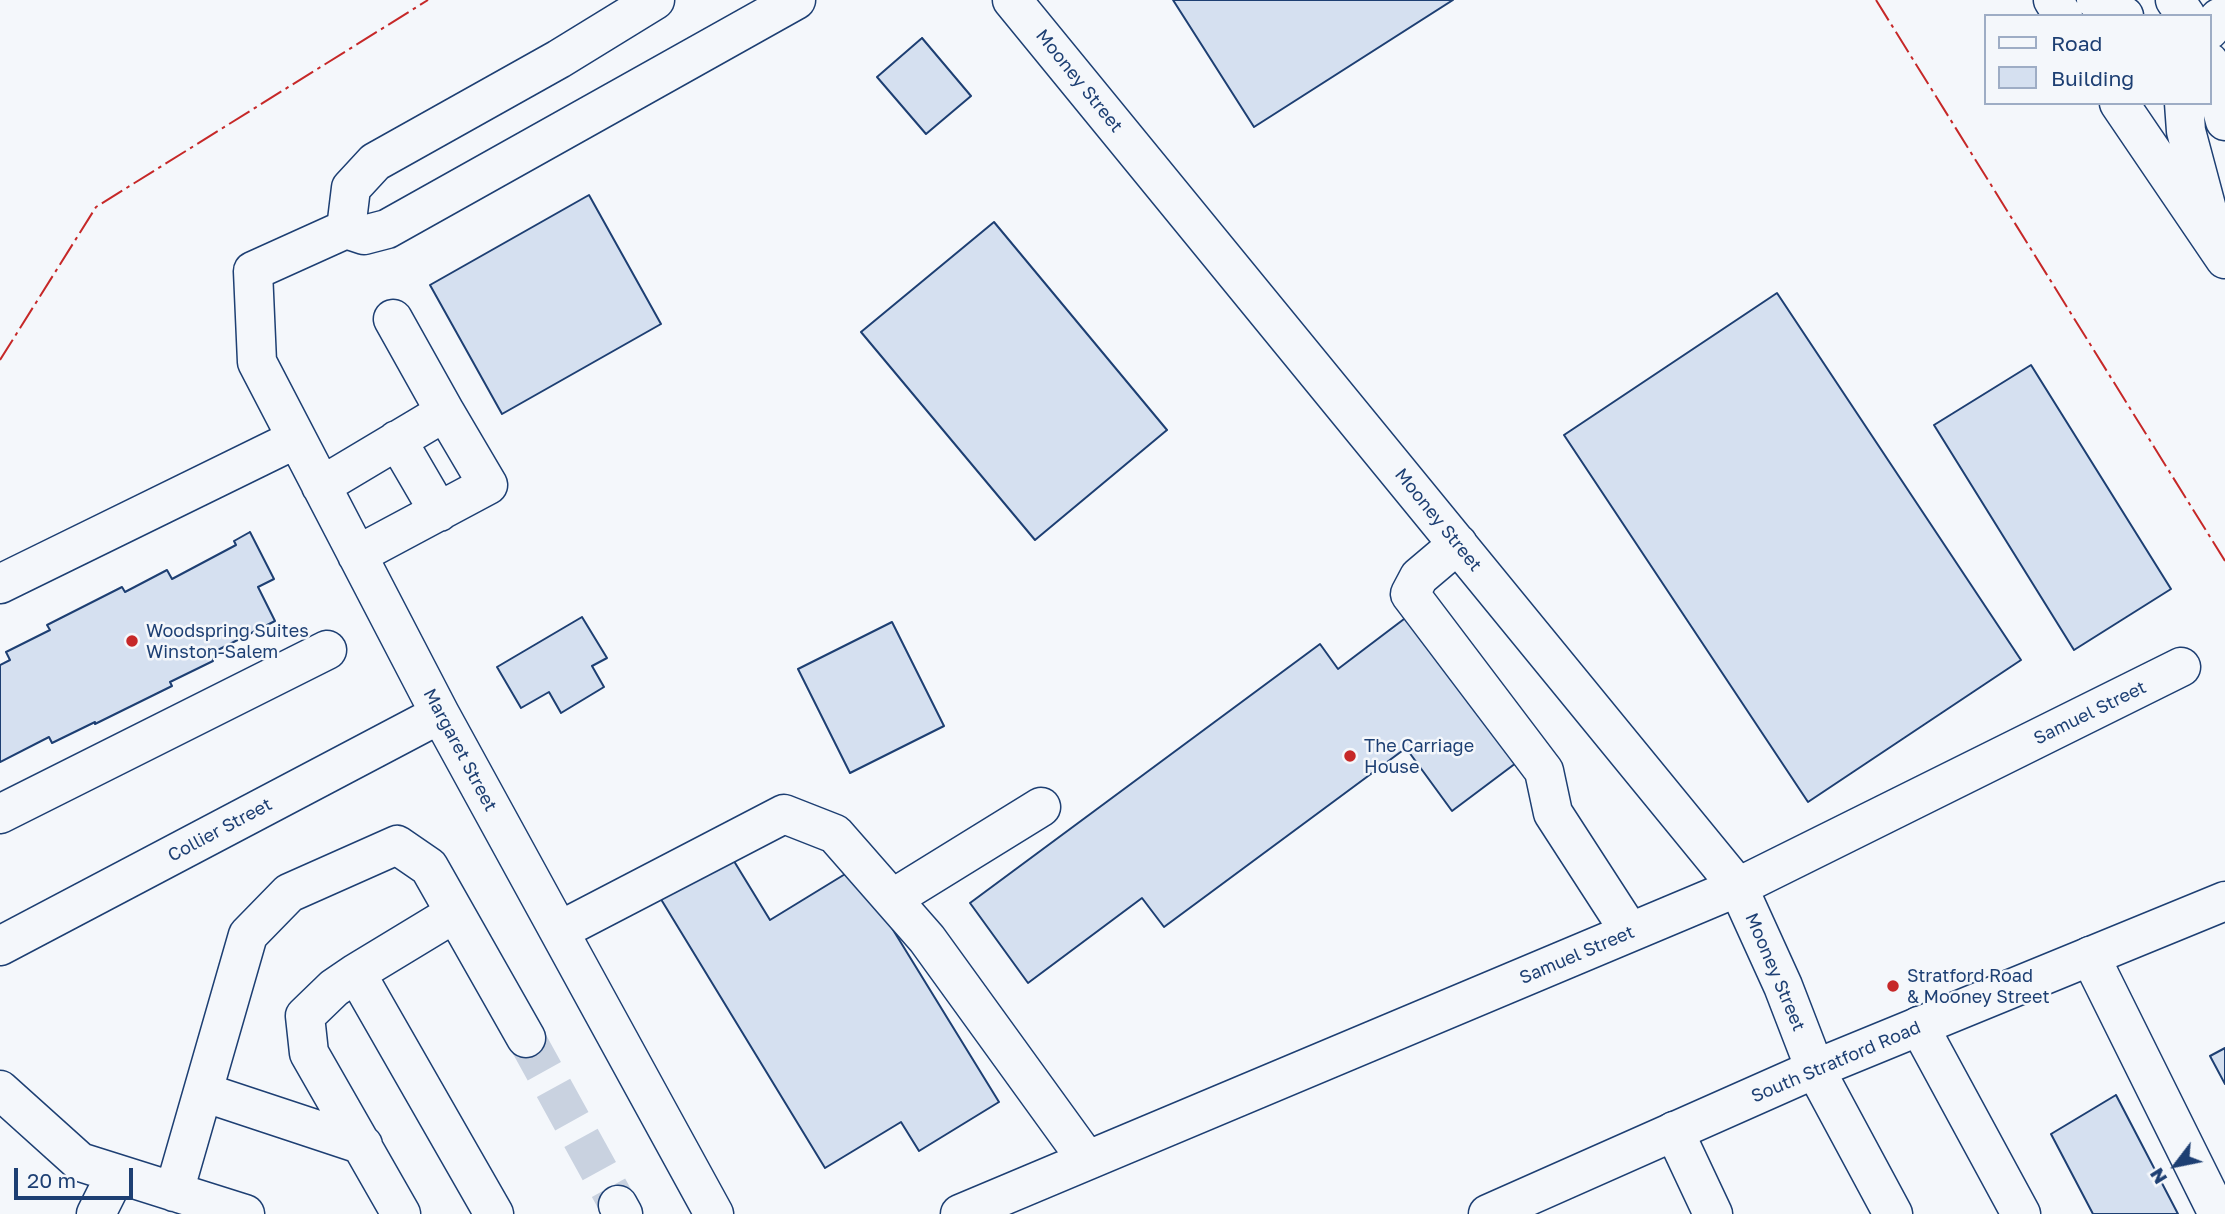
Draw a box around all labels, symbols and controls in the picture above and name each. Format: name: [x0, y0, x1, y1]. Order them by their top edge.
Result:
legend: [1983, 14, 2211, 105]
street label: Mooney Street: [1031, 25, 1127, 137]
text: Road: [2051, 30, 2102, 56]
text: Building: [2051, 65, 2134, 91]
street label: Mooney Street: [1390, 464, 1486, 576]
place label: Woodspring Suites Winston-Salem: [146, 620, 309, 662]
marker: Woodspring Suites Winston-Salem: [124, 633, 140, 649]
street label: Samuel Street: [2030, 676, 2150, 750]
street label: Margaret Street: [419, 685, 501, 815]
place label: The Carriage House: [1364, 735, 1474, 778]
marker: The Carriage House: [1342, 748, 1358, 764]
street label: Collier Street: [164, 794, 276, 866]
street label: Mooney Street: [1740, 910, 1810, 1034]
street label: Samuel Street: [1516, 921, 1638, 989]
place label: Stratford Road & Mooney Street: [1907, 965, 2050, 1007]
marker: Stratford Road & Mooney Street: [1885, 978, 1901, 994]
street label: South Stratford Road: [1748, 1016, 1924, 1108]
north arrow: [2141, 1130, 2211, 1200]
scale bar: [18, 1154, 136, 1198]
text: N: [2144, 1164, 2171, 1189]
text: 20 m: [27, 1167, 76, 1193]

